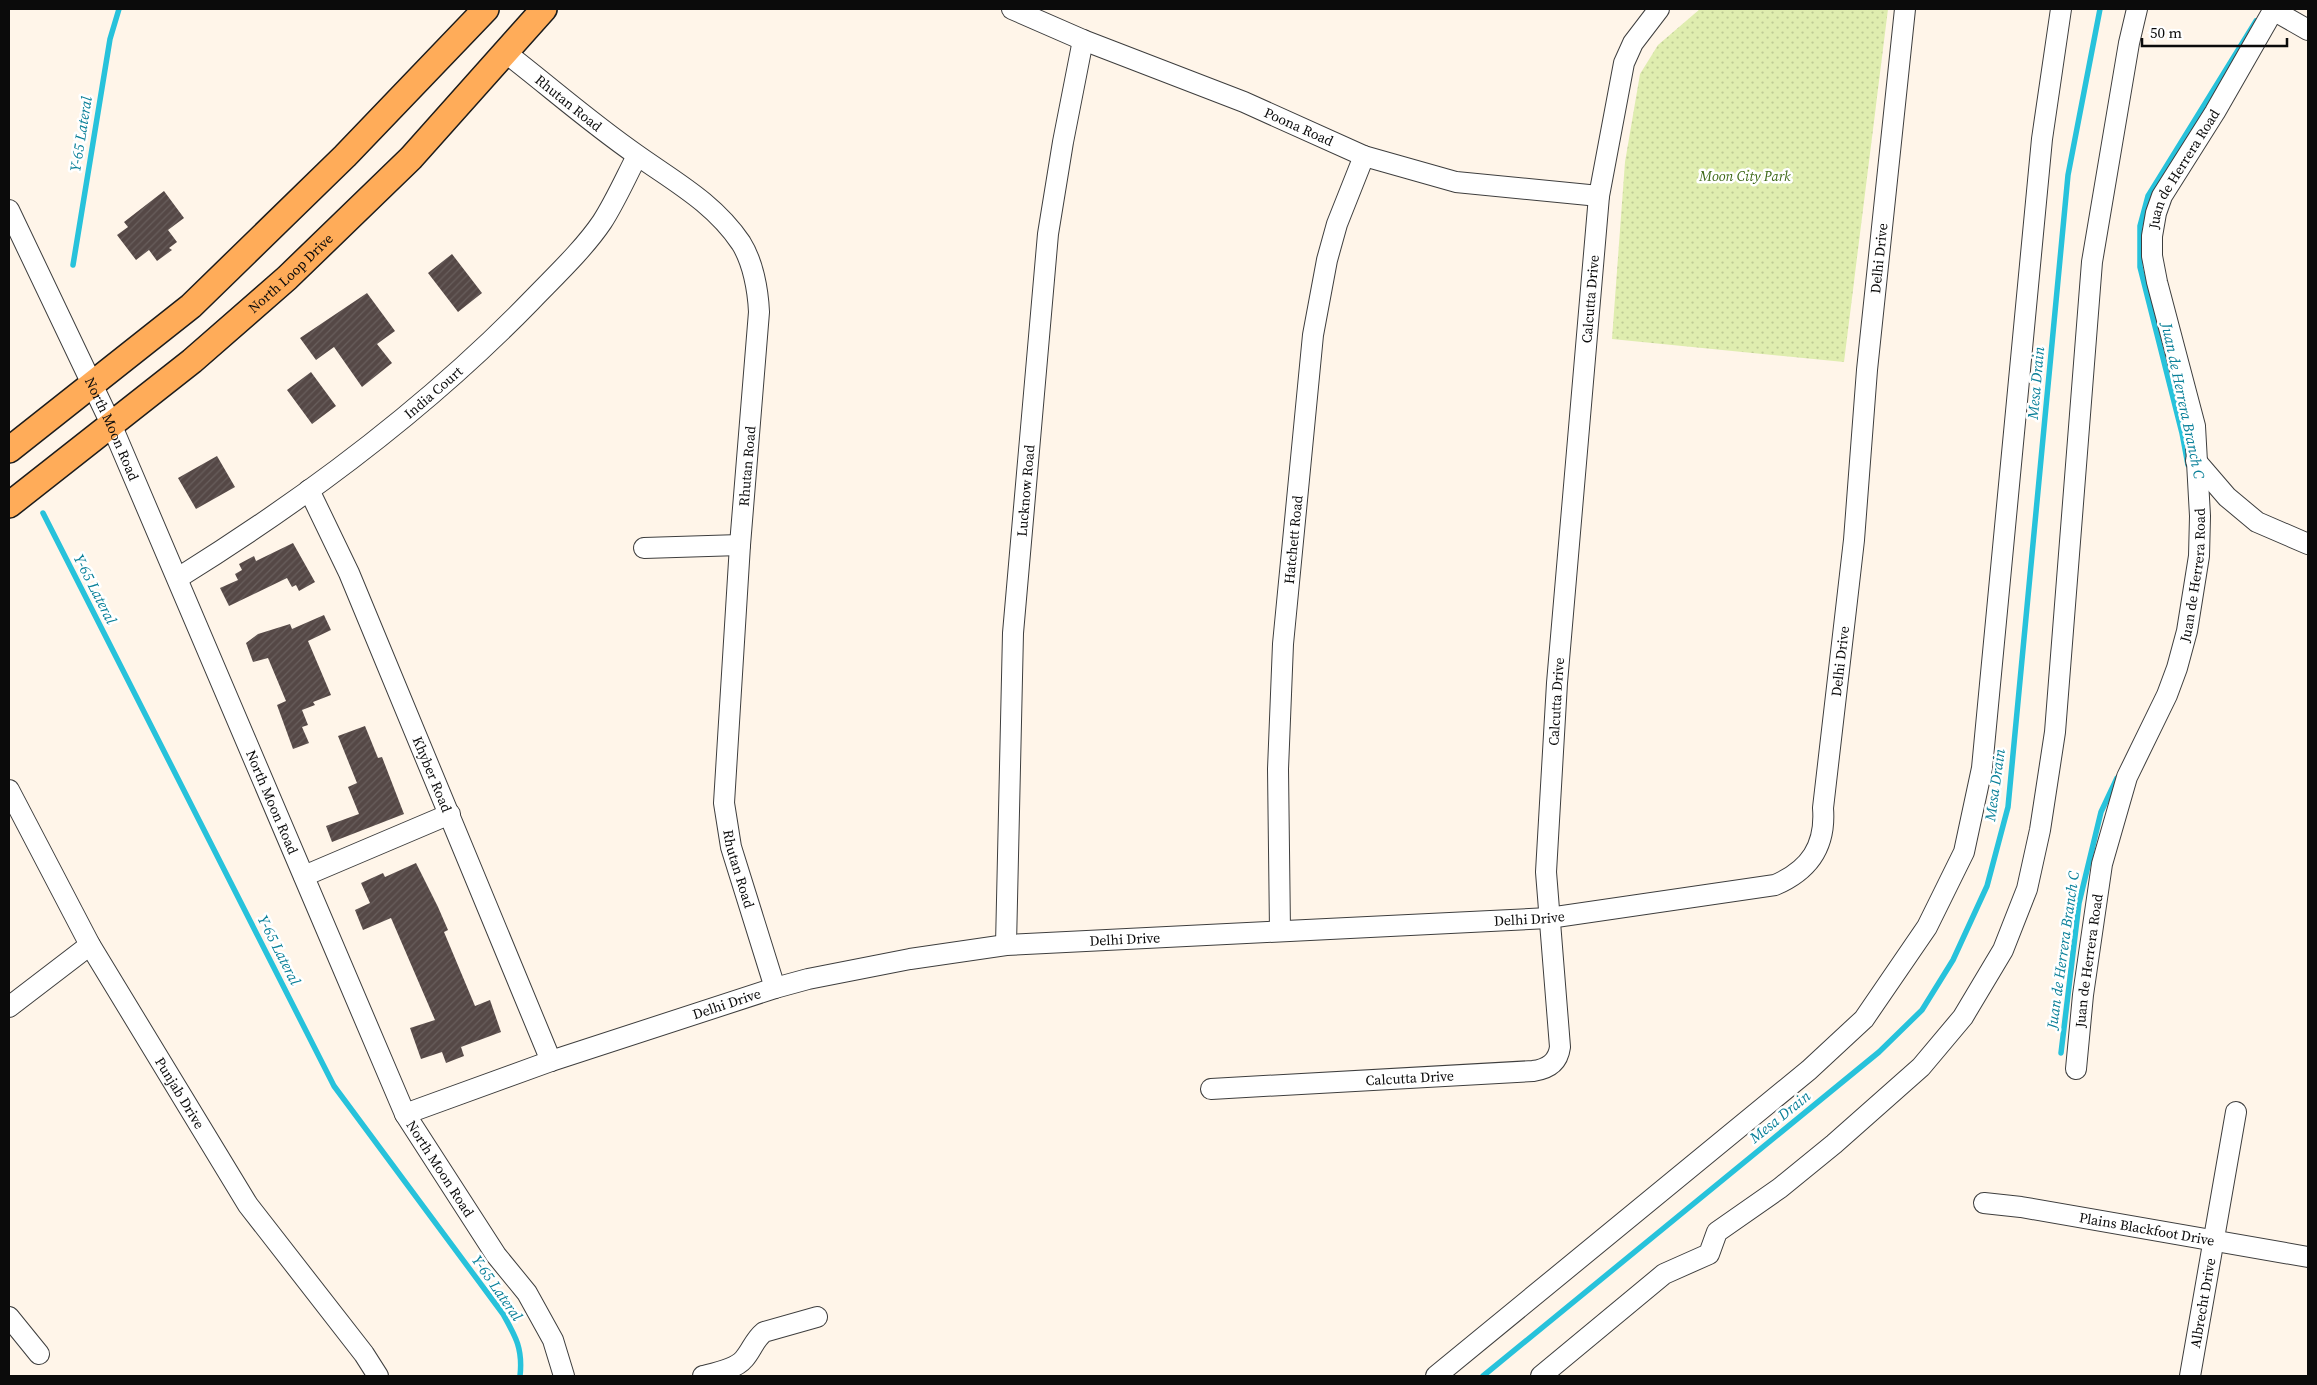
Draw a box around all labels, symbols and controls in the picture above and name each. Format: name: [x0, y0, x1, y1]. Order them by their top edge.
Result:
scale bar: [2142, 15, 2287, 47]
text: 50 m: [2150, 22, 2182, 43]
street label: Rhutan Road: [531, 70, 606, 136]
water label: Y-65 Lateral: [64, 94, 97, 173]
street label: Poona Road: [1261, 102, 1337, 151]
street label: Juan de Herrera Road: [2143, 105, 2224, 231]
park label: Moon City Park: [1698, 166, 1791, 186]
street label: Delhi Drive: [1865, 222, 1892, 294]
street label: North Loop Drive: [244, 229, 337, 317]
street label: Calcutta Drive: [1576, 254, 1604, 344]
water label: Juan de Herrera Branch C: [2156, 319, 2210, 481]
water label: Mesa Drain: [2022, 345, 2049, 421]
street label: India Court: [400, 361, 467, 423]
street label: North Moon Road: [80, 374, 144, 484]
street label: Rhutan Road: [734, 425, 760, 507]
street label: Lucknow Road: [1011, 444, 1039, 537]
street label: Hatchett Road: [1279, 494, 1307, 585]
street label: Juan de Herrera Road: [2174, 508, 2210, 645]
water label: Y-65 Lateral: [69, 550, 122, 628]
street label: Delhi Drive: [1826, 625, 1854, 698]
street label: Calcutta Drive: [1543, 657, 1569, 746]
street label: Khyber Road: [408, 733, 457, 815]
street label: North Moon Road: [241, 747, 303, 857]
water label: Mesa Drain: [1979, 747, 2010, 823]
street label: Rhutan Road: [718, 828, 759, 911]
water label: Juan de Herrera Branch C: [2041, 870, 2084, 1032]
street label: Juan de Herrera Road: [2070, 892, 2108, 1030]
street label: Delhi Drive: [1493, 906, 1566, 931]
water label: Y-65 Lateral: [253, 911, 306, 989]
street label: Delhi Drive: [1089, 927, 1161, 951]
street label: Delhi Drive: [690, 983, 763, 1024]
street label: Punjab Drive: [150, 1053, 209, 1133]
street label: Calcutta Drive: [1365, 1065, 1454, 1090]
water label: Mesa Drain: [1744, 1085, 1815, 1148]
street label: North Moon Road: [402, 1116, 479, 1221]
street label: Plains Blackfoot Drive: [2078, 1207, 2216, 1251]
water label: Y-65 Lateral: [467, 1251, 528, 1326]
street label: Albrecht Drive: [2185, 1256, 2220, 1350]

